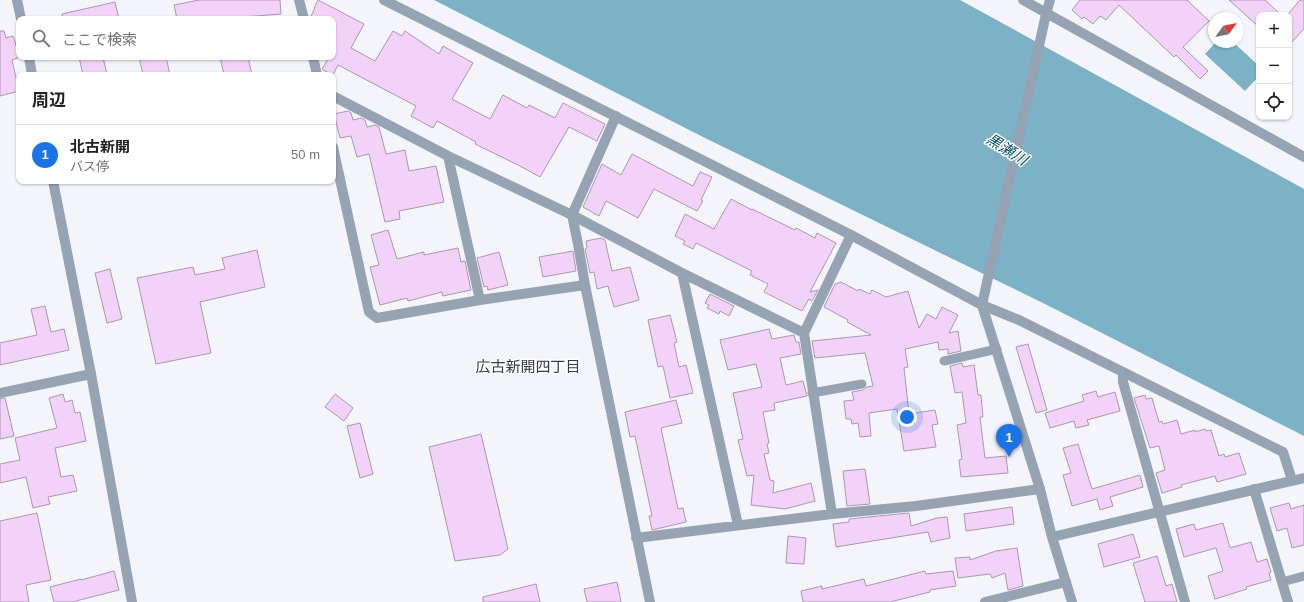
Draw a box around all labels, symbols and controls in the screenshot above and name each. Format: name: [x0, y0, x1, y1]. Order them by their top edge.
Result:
north arrow: [1208, 12, 1244, 48]
map controls: [1256, 12, 1292, 120]
button: +: [1256, 12, 1292, 48]
search box: [16, 16, 336, 60]
icon: search: [30, 27, 52, 49]
text: ここで検索: [62, 31, 137, 48]
button: −: [1256, 48, 1292, 84]
button: locate: [1256, 84, 1292, 120]
text: 周辺: [32, 91, 66, 110]
water label: 黒瀬川: [983, 130, 1032, 169]
text: 北古新開: [70, 138, 130, 155]
text: 1: [41, 147, 49, 162]
text: 50 m: [291, 147, 320, 162]
text: バス停: [70, 159, 109, 174]
district label: 広古新開四丁目: [475, 358, 581, 375]
your location: [897, 407, 917, 427]
pin: 1: [996, 424, 1022, 457]

